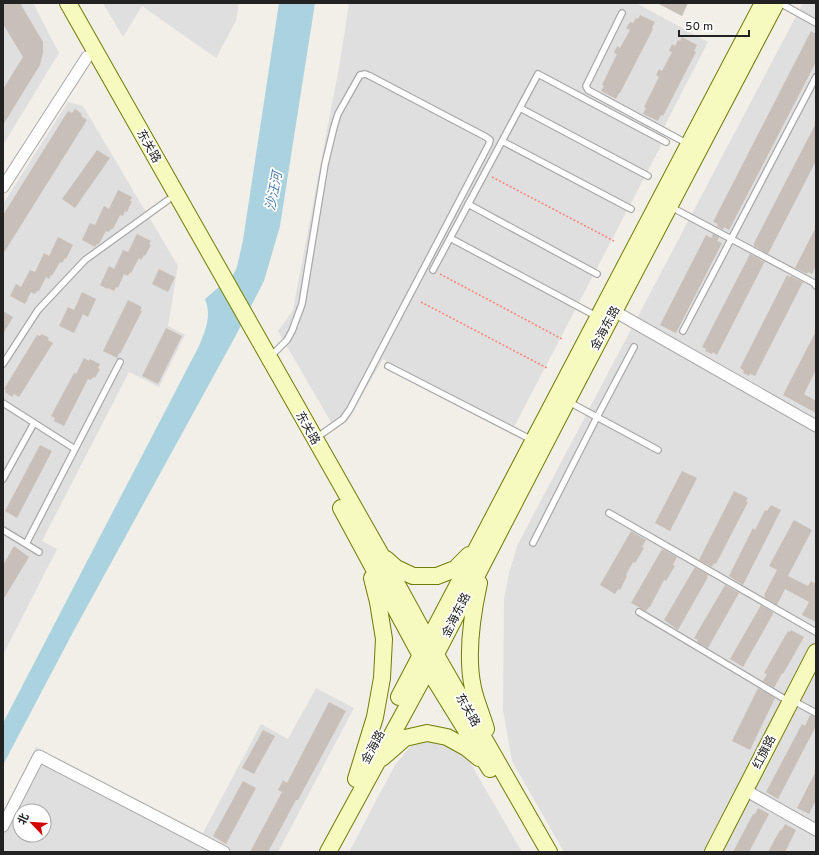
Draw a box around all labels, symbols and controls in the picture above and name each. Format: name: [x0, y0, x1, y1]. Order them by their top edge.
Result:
scale bar: [679, 12, 749, 38]
text: 50 m: [685, 19, 713, 35]
street label: 东关路: [132, 127, 164, 166]
water label: 沙汪河: [263, 168, 287, 212]
street label: 金海东路: [588, 304, 624, 353]
street label: 东关路: [291, 409, 323, 448]
street label: 金海东路: [439, 590, 475, 640]
street label: 东关路: [451, 691, 483, 730]
street label: 金海路: [358, 728, 389, 767]
street label: 红旗路: [750, 733, 780, 772]
north arrow: [12, 803, 52, 843]
text: 北: [15, 811, 33, 827]

